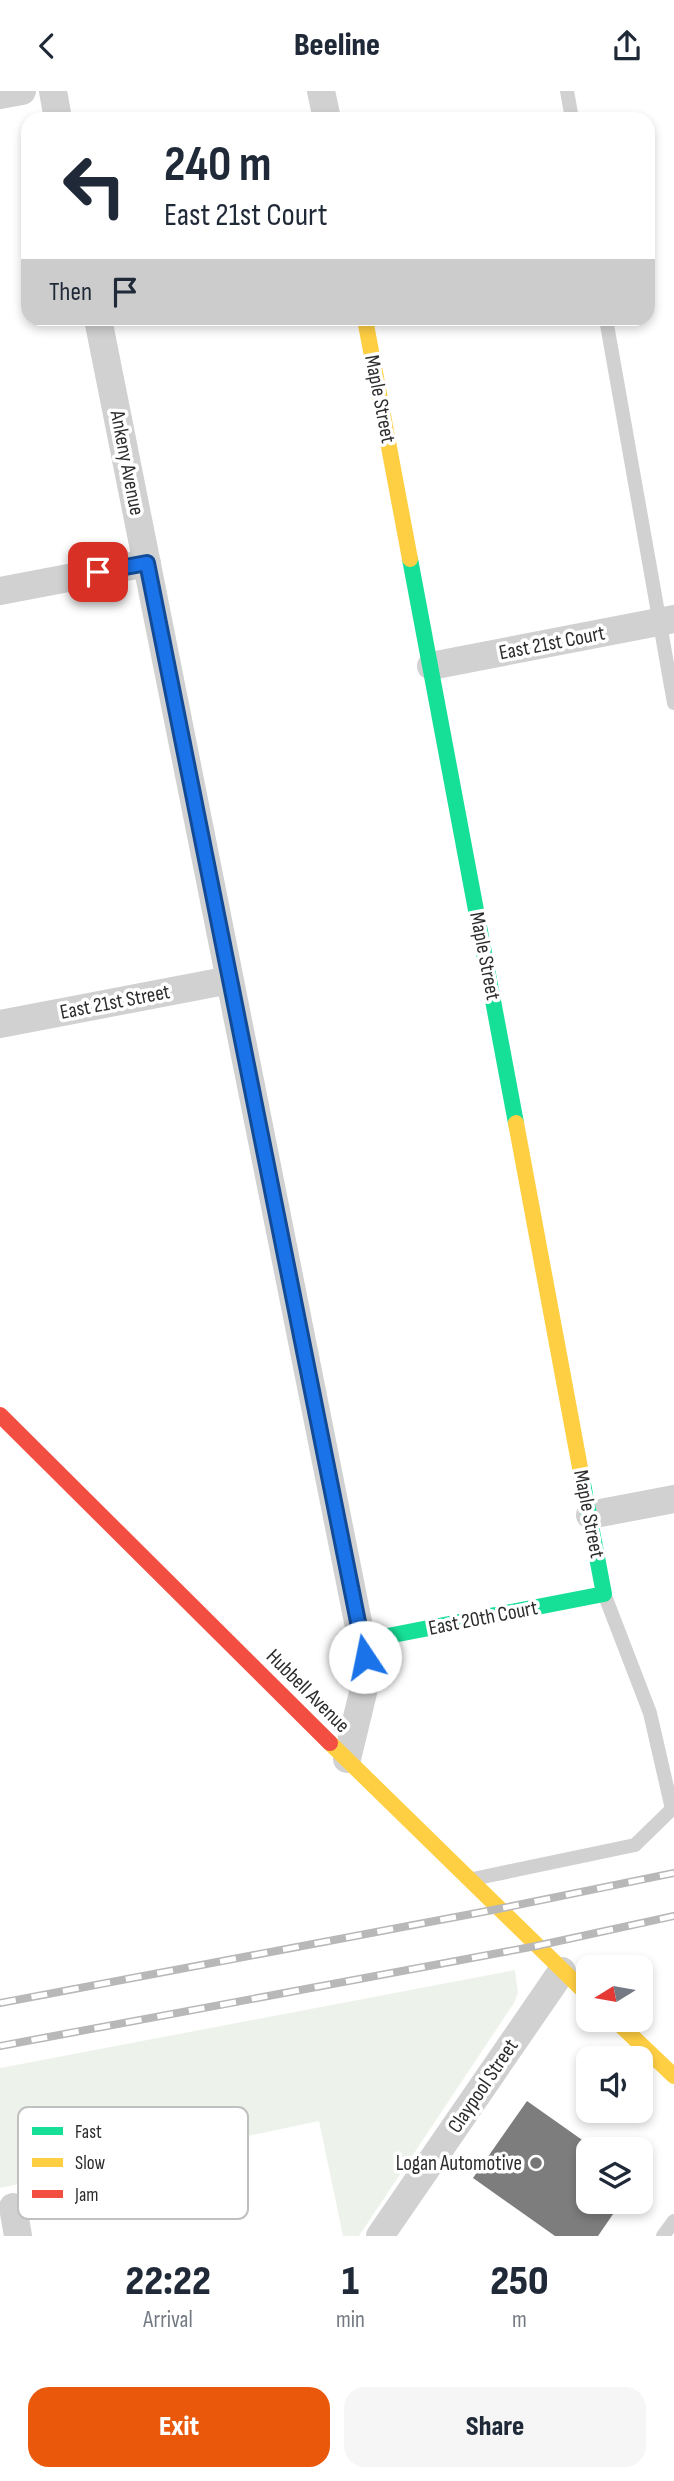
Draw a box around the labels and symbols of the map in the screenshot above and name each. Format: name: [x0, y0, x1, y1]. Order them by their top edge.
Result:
street label: Maple Street: [359, 353, 401, 445]
street label: Ankeny Avenue: [104, 407, 149, 518]
pin: [68, 542, 128, 602]
street label: East 21st Court: [497, 620, 607, 666]
street label: Maple Street: [464, 910, 506, 1002]
street label: East 21st Street: [58, 979, 172, 1025]
street label: Maple Street: [568, 1468, 610, 1560]
street label: East 20th Court: [426, 1595, 540, 1641]
position arrow: [328, 1620, 402, 1694]
street label: Hubbell Avenue: [261, 1644, 355, 1738]
north arrow: [576, 1955, 653, 2032]
street label: Claypool Street: [442, 2034, 524, 2138]
legend: [18, 2107, 248, 2219]
text: Fast: [75, 2121, 102, 2144]
place label: Logan Automotive: [396, 2151, 522, 2176]
text: Slow: [75, 2152, 105, 2175]
marker: Logan Automotive: [528, 2155, 544, 2171]
text: Jam: [74, 2184, 98, 2207]

